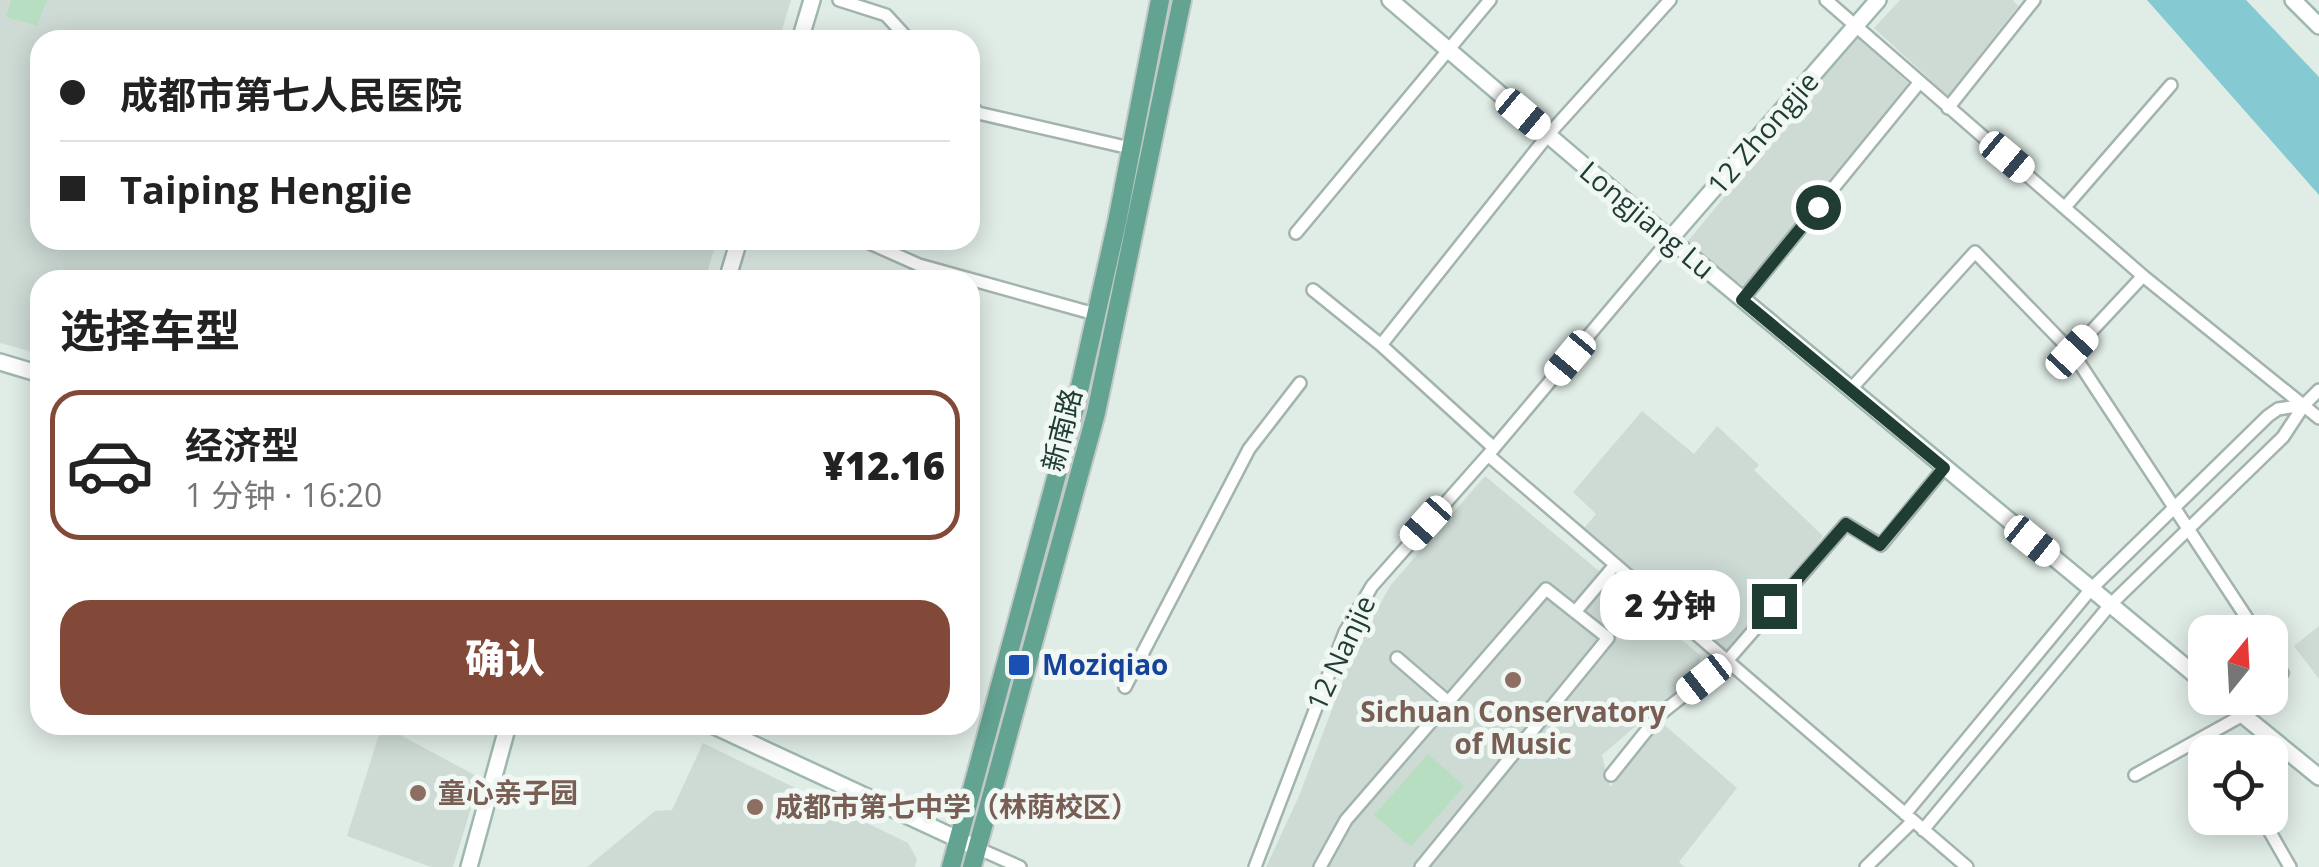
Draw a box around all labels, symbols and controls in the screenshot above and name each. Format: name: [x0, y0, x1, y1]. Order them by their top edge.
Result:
street label: 12 Zhongjie: [1698, 63, 1826, 202]
text: 成都市第七人民医院: [120, 68, 462, 120]
car: [1490, 83, 1556, 145]
car: [1974, 126, 2040, 188]
street label: Longjiang Lu: [1572, 152, 1723, 287]
text: Taiping Hengjie: [120, 163, 412, 215]
route start: [1796, 185, 1841, 230]
text: 选择车型: [60, 299, 240, 360]
car: [2041, 320, 2103, 384]
car: [1539, 325, 1601, 391]
street label: 新南路: [1032, 384, 1090, 475]
text: 经济型: [185, 418, 299, 470]
icon: car: [65, 420, 155, 510]
text: ¥12.16: [823, 439, 945, 491]
text: 1 分钟 · 16:20: [185, 473, 382, 516]
car: [1395, 491, 1457, 555]
car: [1999, 510, 2065, 572]
callout: 2 分钟: [1599, 571, 1739, 641]
text: 2 分钟: [1624, 583, 1716, 626]
route end: [1752, 584, 1797, 629]
street label: 12 Nanjie: [1297, 589, 1383, 716]
button: 确认: [60, 600, 950, 715]
north arrow: [2188, 615, 2288, 715]
map controls: [2188, 615, 2288, 835]
place label: Moziqiao: [1042, 645, 1168, 683]
car: [1671, 649, 1737, 709]
marker: Moziqiao: [1006, 652, 1032, 678]
marker: Sichuan Conservatory of Music: [1502, 669, 1524, 691]
place label: Sichuan Conservatory of Music: [1360, 692, 1666, 762]
button: locate: [2188, 735, 2288, 835]
place label: 童心亲子园: [438, 773, 578, 811]
marker: 童心亲子园: [407, 782, 429, 804]
place label: 成都市第七中学（林荫校区）: [775, 787, 1139, 825]
marker: 成都市第七中学（林荫校区）: [744, 796, 766, 818]

